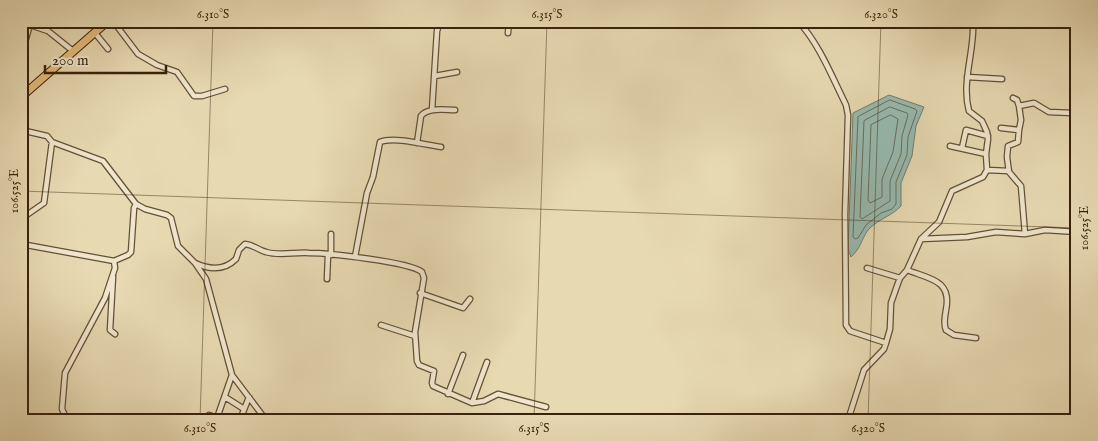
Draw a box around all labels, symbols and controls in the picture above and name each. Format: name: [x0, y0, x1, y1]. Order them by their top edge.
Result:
text: 6.310°S: [197, 7, 229, 22]
text: 6.315°S: [532, 7, 562, 22]
text: 6.320°S: [864, 7, 898, 22]
scale bar: [45, 42, 166, 74]
text: 200 m: [52, 51, 89, 70]
text: 106.525°E: [7, 169, 22, 213]
text: 106.525°E: [1077, 206, 1092, 250]
text: 6.310°S: [184, 421, 216, 436]
text: 6.315°S: [519, 421, 549, 436]
text: 6.320°S: [851, 421, 885, 436]

